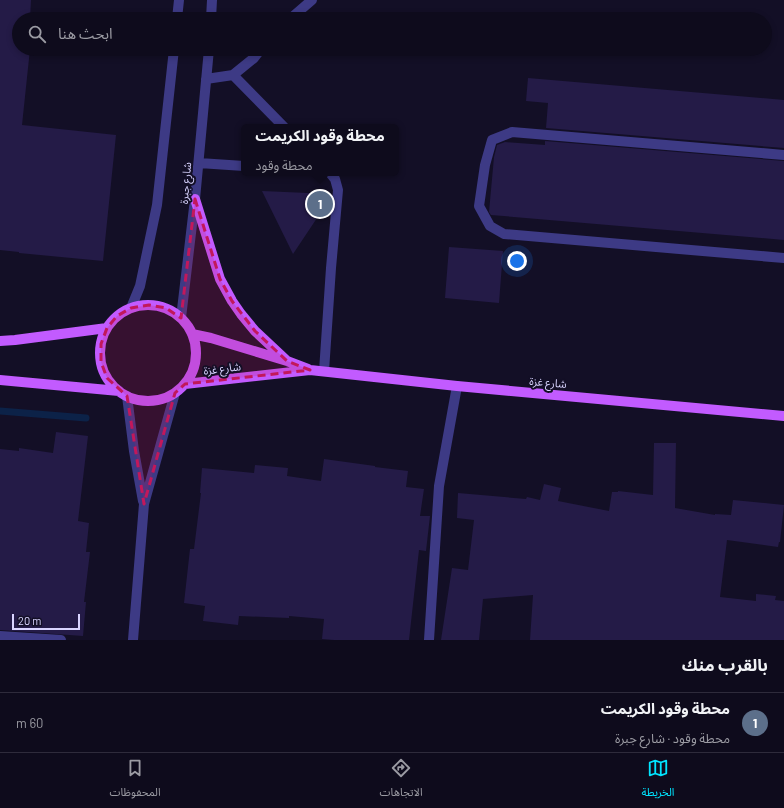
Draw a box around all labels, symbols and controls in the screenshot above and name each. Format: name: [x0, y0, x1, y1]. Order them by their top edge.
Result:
search box: [12, 12, 772, 56]
icon: search: [26, 23, 48, 45]
text: ابحث هنا: [58, 24, 113, 42]
popup: [241, 124, 399, 176]
text: محطة وقود الكريمت: [255, 126, 385, 144]
text: محطة وقود: [255, 157, 313, 173]
street label: شارع جبرة: [177, 161, 195, 205]
pin: 1: [307, 189, 333, 219]
your location: [507, 251, 527, 271]
street label: شارع غزة: [203, 359, 242, 379]
street label: شارع غزة: [529, 374, 568, 392]
scale bar: [12, 612, 80, 631]
text: 20 m: [18, 614, 41, 627]
text: بالقرب منك: [682, 654, 768, 674]
text: محطة وقود الكريمت: [601, 699, 730, 717]
text: 60 m: [16, 715, 43, 731]
text: 1: [753, 715, 757, 731]
text: محطة وقود · شارع جبرة: [615, 730, 730, 746]
tab: المحفوظات: [110, 757, 161, 804]
tab: الاتجاهات: [380, 757, 423, 804]
tab: الخريطة: [642, 757, 675, 804]

